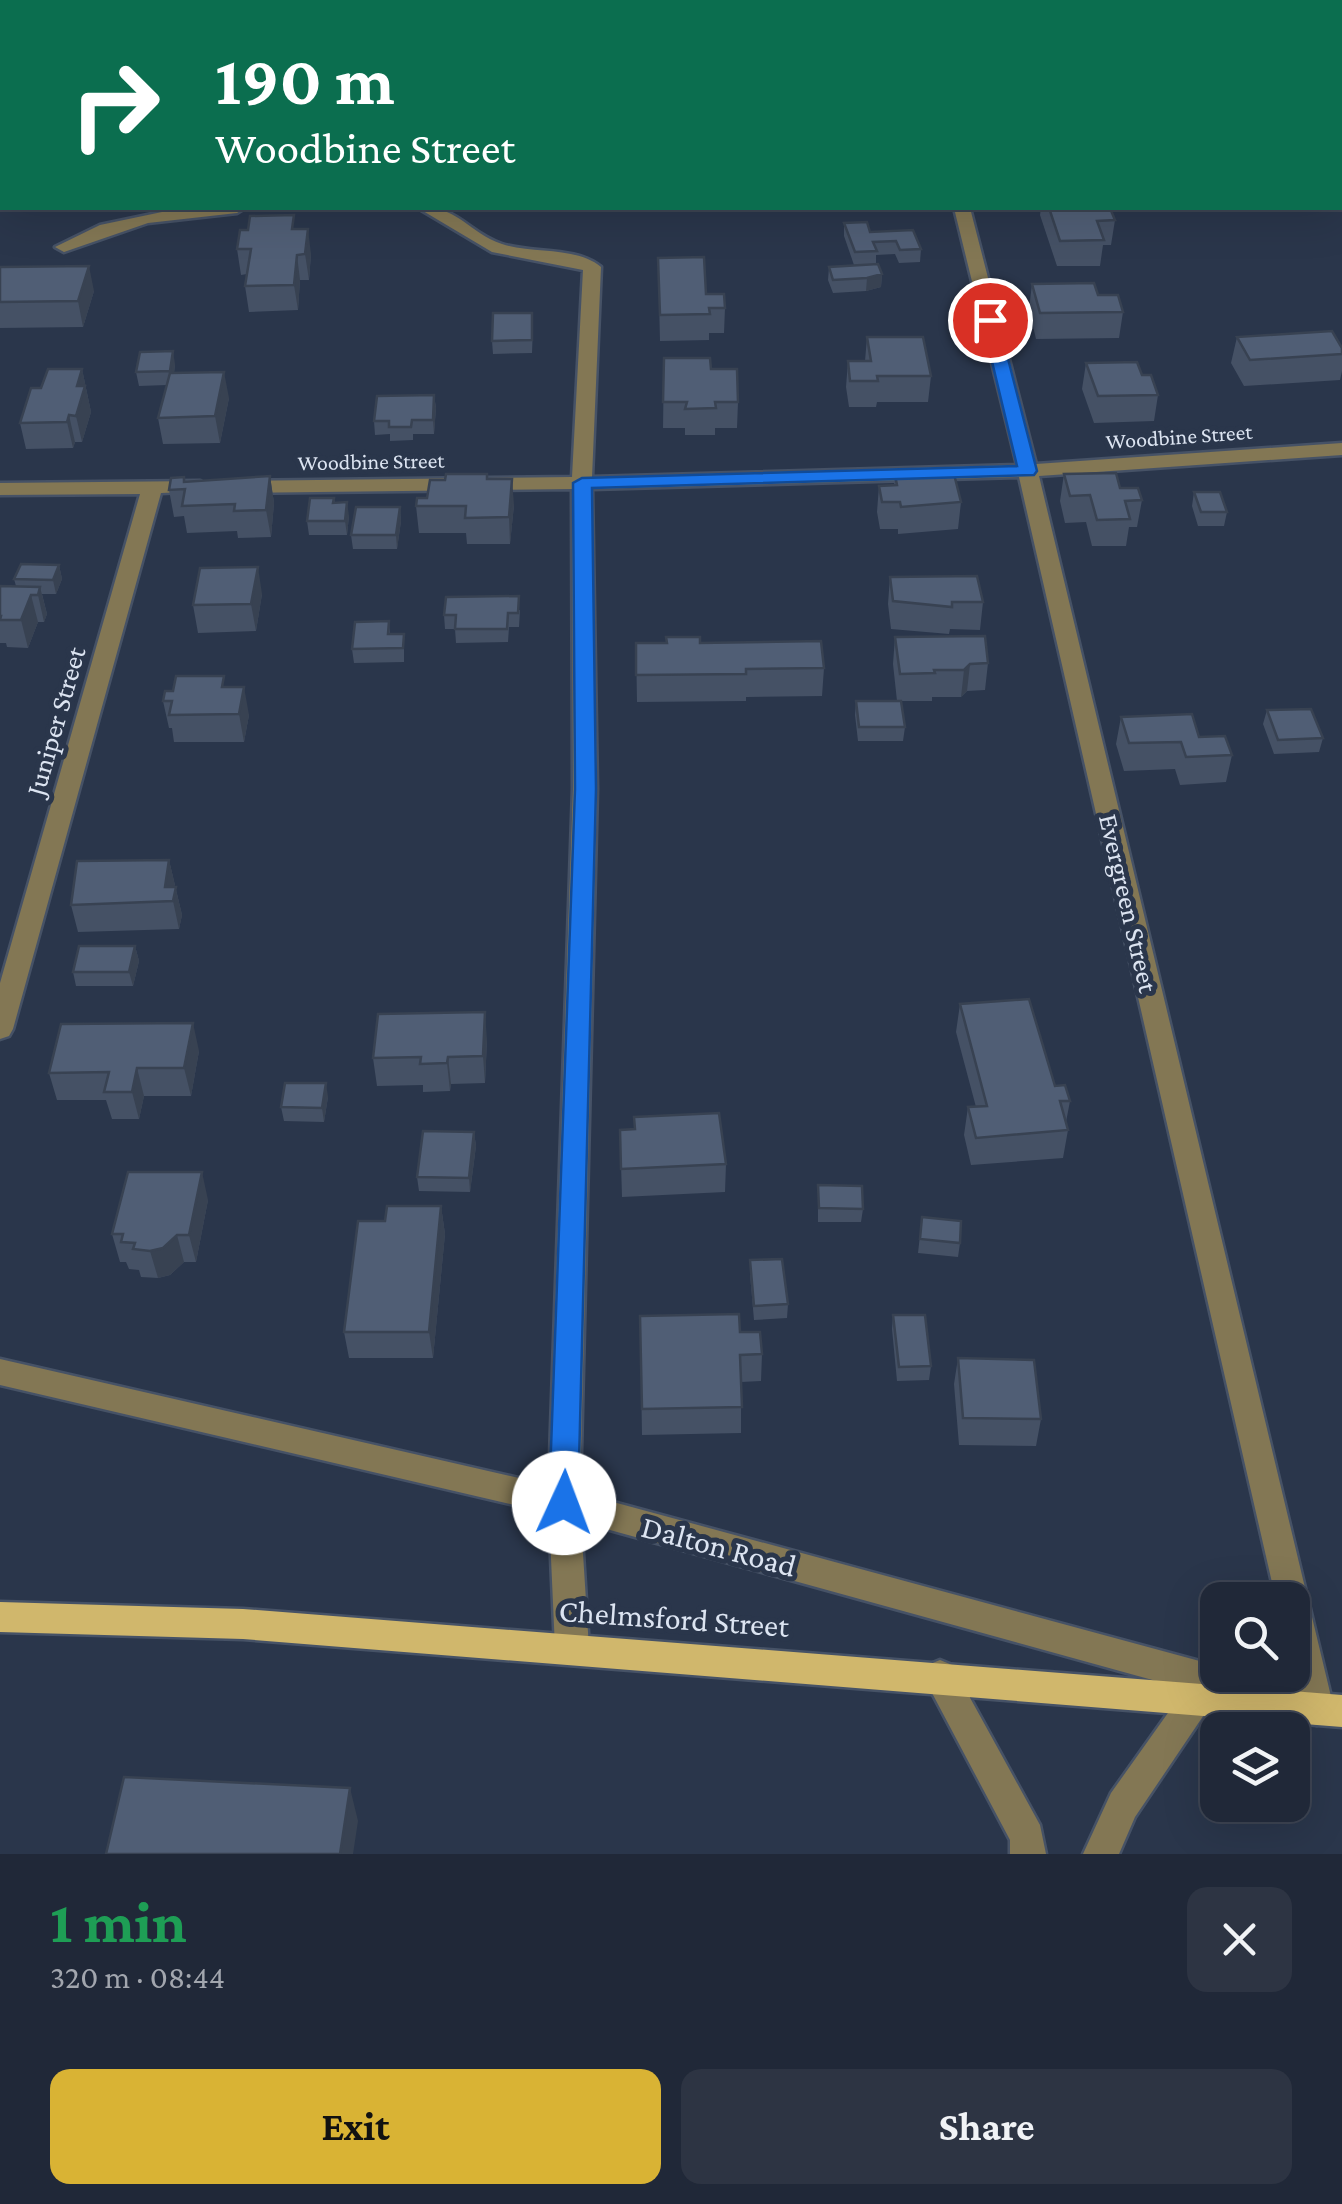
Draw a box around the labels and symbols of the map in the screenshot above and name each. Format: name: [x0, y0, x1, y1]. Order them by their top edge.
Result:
pin: [948, 278, 1033, 363]
street label: Woodbine Street: [1105, 419, 1254, 454]
street label: Woodbine Street: [297, 448, 445, 475]
street label: Juniper Street: [19, 642, 92, 802]
street label: Evergreen Street: [1093, 811, 1164, 996]
position arrow: [512, 1451, 616, 1555]
street label: Dalton Road: [638, 1508, 801, 1584]
street label: Chelmsford Street: [558, 1592, 791, 1644]

